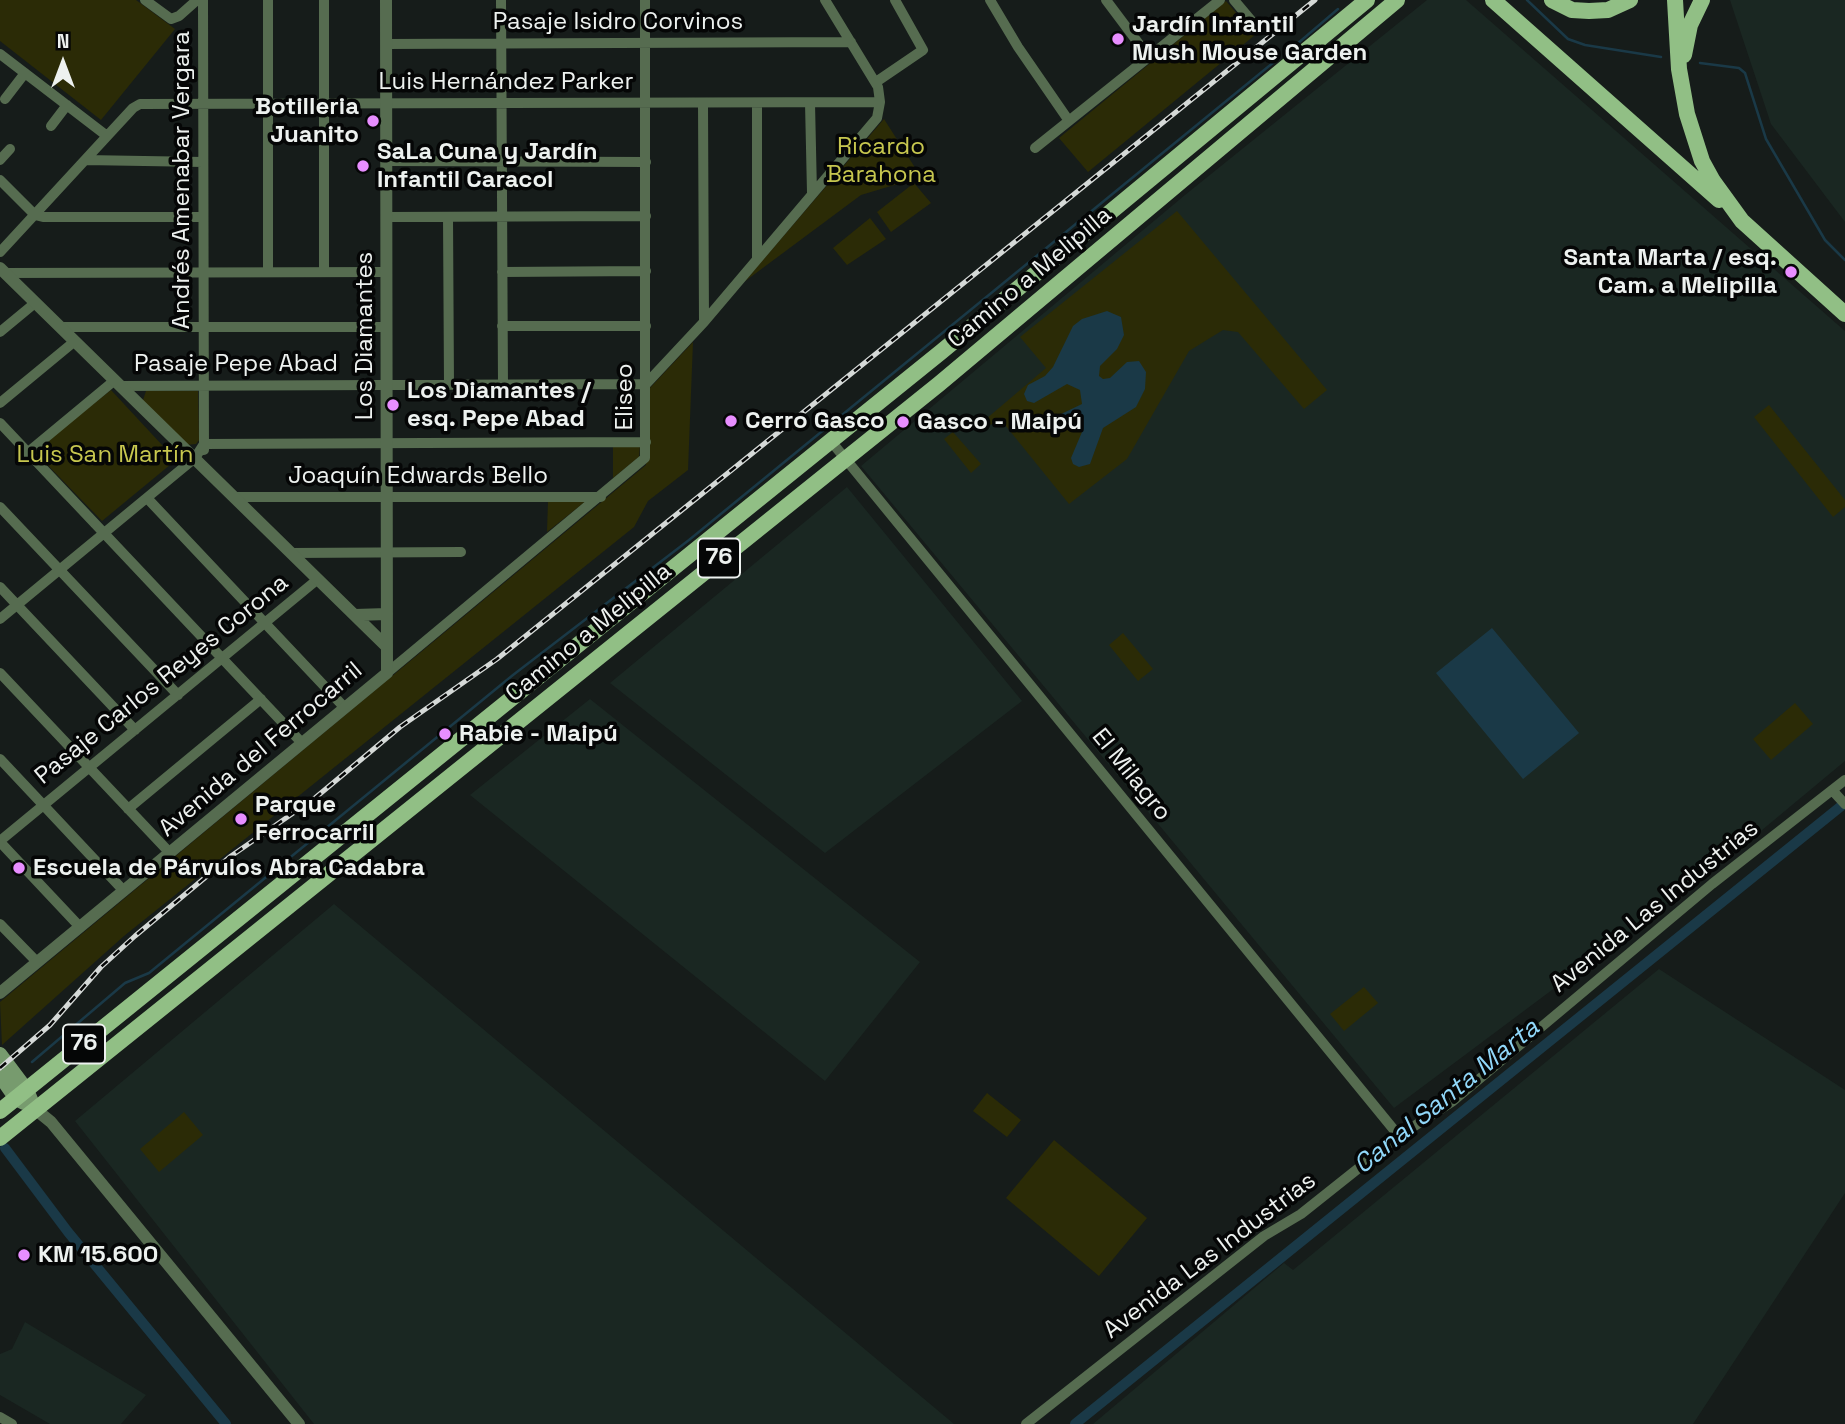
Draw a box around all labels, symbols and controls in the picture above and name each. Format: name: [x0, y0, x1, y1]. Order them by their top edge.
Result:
street label: Pasaje Isidro Corvinos: [493, 8, 743, 36]
place label: Jardín Infantil Mush Mouse Garden: [1132, 11, 1367, 67]
north arrow: [28, 28, 98, 98]
text: N: [57, 29, 69, 54]
street label: Andrés Amenabar Vergara: [168, 31, 196, 329]
marker: Jardín Infantil Mush Mouse Garden: [1110, 31, 1126, 47]
street label: Luis Hernández Parker: [378, 68, 634, 96]
place label: Botilleria Juanito: [255, 93, 359, 149]
marker: Botilleria Juanito: [365, 113, 381, 129]
park label: Ricardo Barahona: [826, 133, 936, 189]
place label: SaLa Cuna y Jardín Infantil Caracol: [377, 138, 598, 194]
marker: SaLa Cuna y Jardín Infantil Caracol: [355, 158, 371, 174]
street label: Camino a Melipilla: [942, 201, 1118, 355]
place label: Santa Marta / esq. Cam. a Melipilla: [1563, 244, 1777, 300]
street label: Los Diamantes: [351, 252, 379, 420]
marker: Santa Marta / esq. Cam. a Melipilla: [1783, 264, 1799, 280]
street label: Pasaje Pepe Abad: [134, 350, 338, 378]
street label: Eliseo: [611, 364, 639, 430]
place label: Los Diamantes / esq. Pepe Abad: [407, 377, 591, 433]
marker: Los Diamantes / esq. Pepe Abad: [385, 397, 401, 413]
place label: Cerro Gasco: [745, 407, 885, 435]
place label: Gasco - Maipú: [917, 408, 1082, 436]
marker: Cerro Gasco: [723, 413, 739, 429]
marker: Gasco - Maipú: [895, 414, 911, 430]
park label: Luis San Martín: [16, 441, 194, 469]
street label: Joaquín Edwards Bello: [288, 462, 548, 490]
road number: 76: [698, 538, 740, 578]
street label: Camino a Melipilla: [500, 557, 678, 709]
street label: Pasaje Carlos Reyes Corona: [30, 569, 294, 791]
street label: Avenida del Ferrocarril: [153, 656, 369, 844]
place label: Rabie - Maipú: [459, 720, 618, 748]
street label: El Milagro: [1085, 723, 1177, 827]
marker: Rabie - Maipú: [437, 726, 453, 742]
place label: Parque Ferrocarril: [255, 791, 375, 847]
marker: Parque Ferrocarril: [233, 811, 249, 827]
street label: Avenida Las Industrias: [1546, 815, 1764, 999]
place label: Escuela de Párvulos Abra Cadabra: [33, 854, 425, 882]
marker: Escuela de Párvulos Abra Cadabra: [11, 860, 27, 876]
water label: Canal Santa Marta: [1348, 1013, 1546, 1181]
road number: 76: [63, 1024, 105, 1064]
street label: Avenida Las Industrias: [1098, 1167, 1322, 1345]
place label: KM 15.600: [38, 1241, 158, 1269]
marker: KM 15.600: [16, 1247, 32, 1263]

